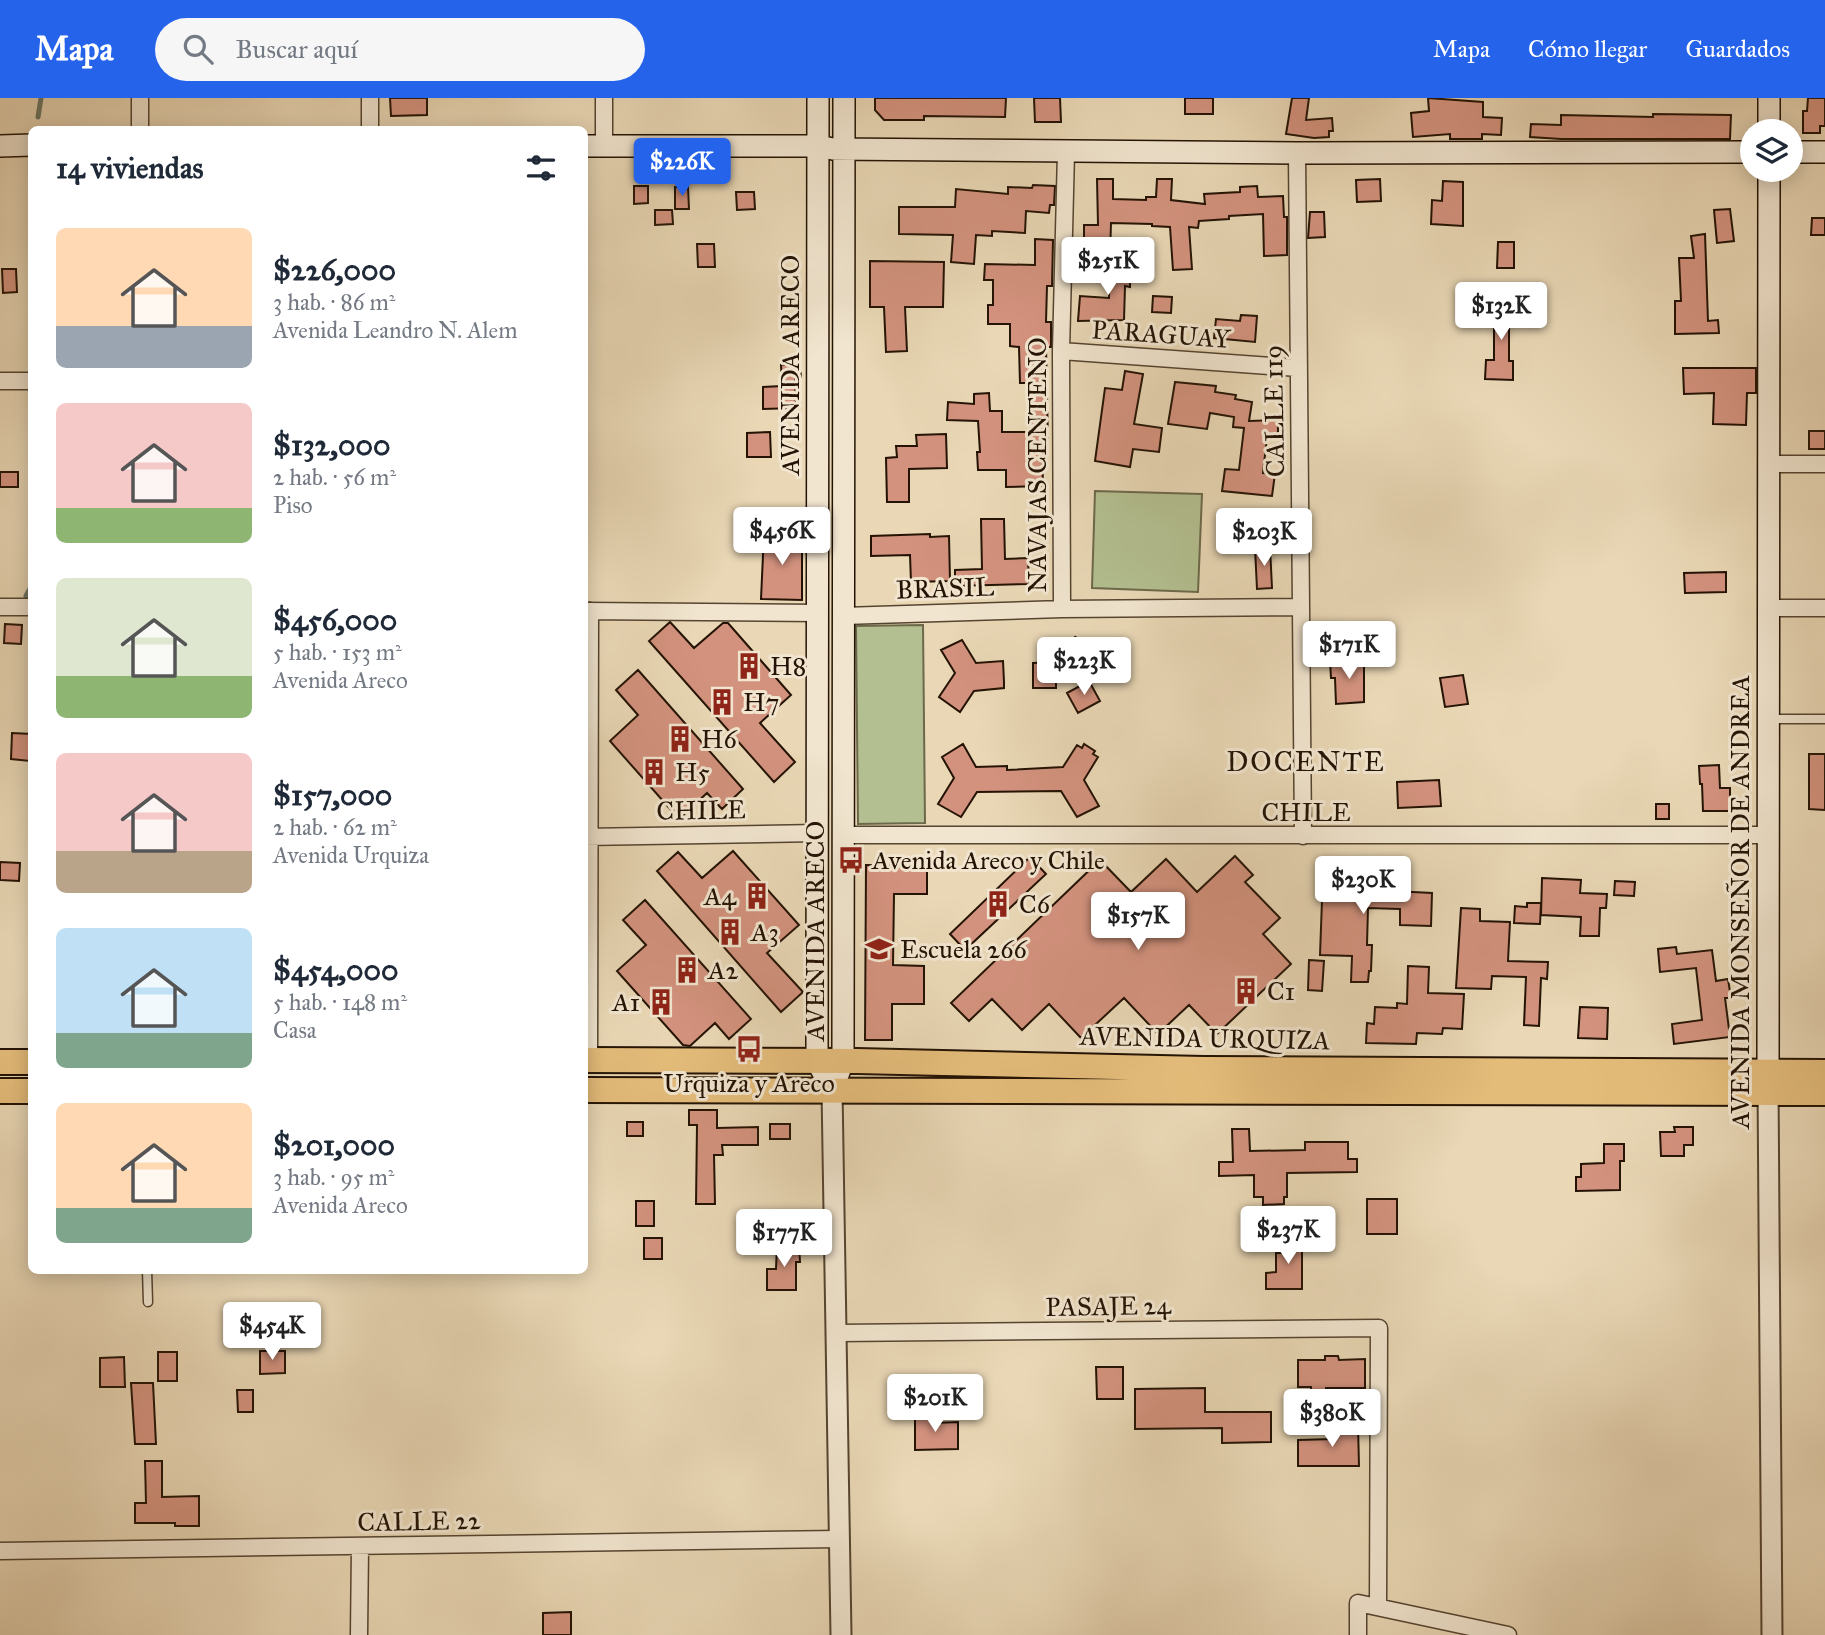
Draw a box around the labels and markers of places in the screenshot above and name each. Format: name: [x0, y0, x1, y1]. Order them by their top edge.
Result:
pin: $226K: [633, 139, 731, 198]
pin: $251K: [1059, 238, 1157, 297]
pin: $132K: [1452, 282, 1550, 342]
pin: $456K: [733, 508, 831, 567]
pin: $203K: [1215, 508, 1313, 568]
pin: $171K: [1300, 622, 1398, 681]
pin: $223K: [1035, 638, 1133, 697]
place label: H8: [770, 650, 806, 682]
building icon: H8: [734, 651, 764, 681]
place label: H7: [743, 686, 779, 718]
building icon: H7: [707, 687, 737, 717]
place label: H6: [701, 723, 737, 755]
building icon: H6: [665, 724, 695, 754]
place label: H5: [675, 756, 710, 788]
building icon: H5: [639, 757, 669, 787]
place label: Avenida Areco y Chile: [871, 844, 1105, 876]
bus stop icon: Avenida Areco y Chile: [836, 845, 866, 875]
pin: $230K: [1314, 856, 1412, 916]
place label: A4: [703, 880, 737, 912]
building icon: A4: [742, 881, 772, 911]
place label: C6: [1019, 888, 1051, 920]
building icon: C6: [983, 889, 1013, 919]
pin: $157K: [1089, 892, 1187, 952]
place label: A3: [750, 916, 779, 948]
building icon: A3: [715, 917, 745, 947]
place label: Escuela 266: [900, 933, 1028, 965]
school or university icon: Escuela 266: [864, 934, 894, 964]
place label: A2: [707, 954, 739, 986]
building icon: A2: [672, 955, 702, 985]
place label: C1: [1267, 975, 1295, 1007]
building icon: C1: [1231, 976, 1261, 1006]
place label: A1: [611, 986, 640, 1018]
building icon: A1: [646, 987, 676, 1017]
bus stop icon: Urquiza y Areco: [734, 1034, 764, 1064]
place label: Urquiza y Areco: [663, 1067, 835, 1099]
pin: $237K: [1239, 1206, 1337, 1266]
pin: $177K: [735, 1210, 833, 1269]
pin: $454K: [223, 1302, 321, 1362]
pin: $201K: [886, 1374, 984, 1434]
pin: $380K: [1283, 1390, 1381, 1449]

